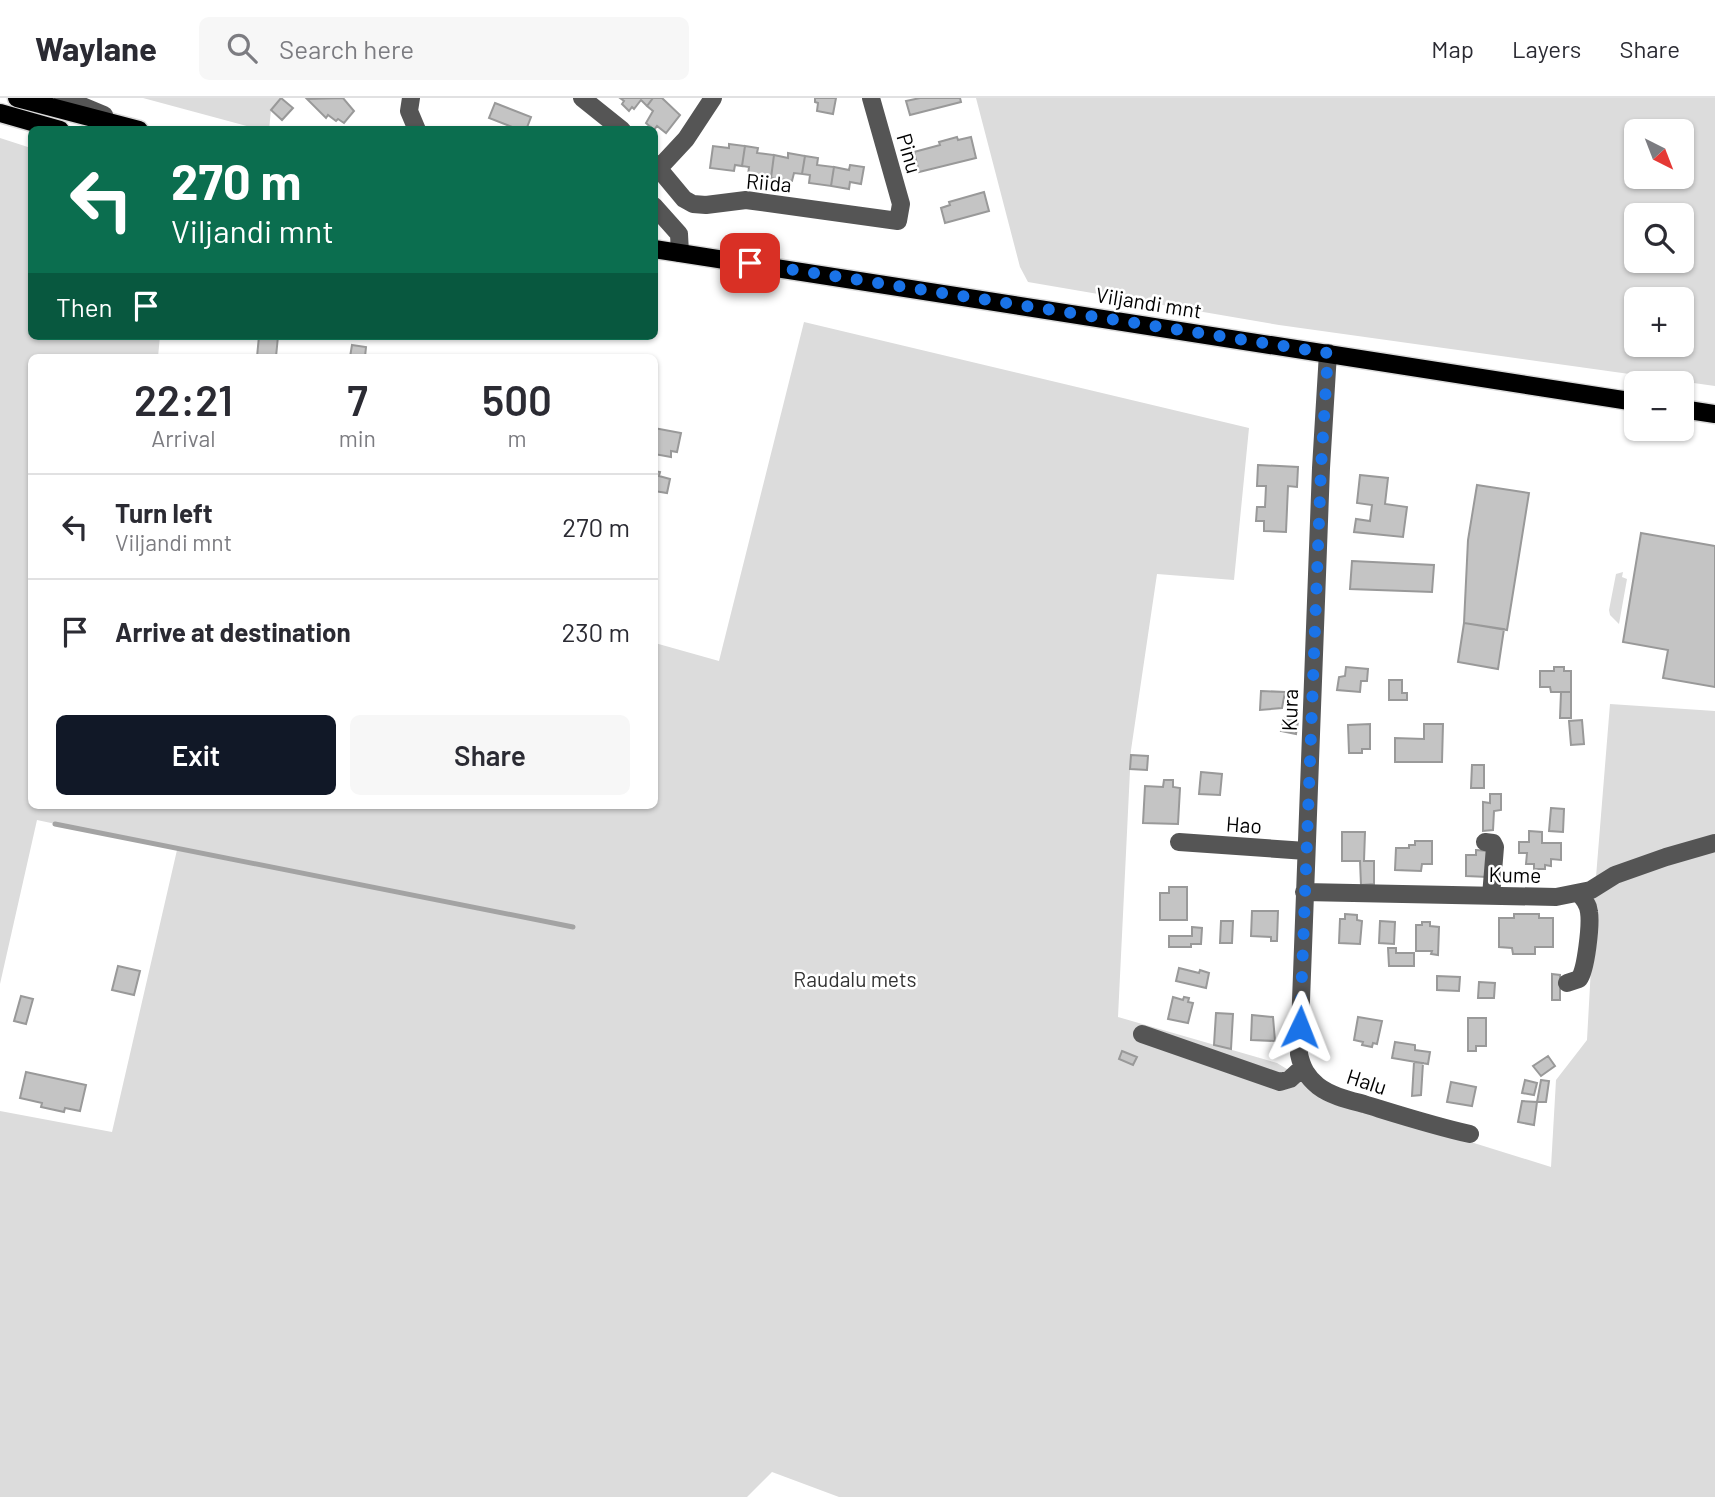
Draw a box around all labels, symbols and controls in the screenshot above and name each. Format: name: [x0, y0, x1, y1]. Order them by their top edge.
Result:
search box: [199, 17, 689, 80]
text: Waylane: [35, 28, 157, 68]
icon: search: [223, 29, 261, 67]
text: Search here: [279, 33, 414, 64]
text: Map: [1431, 34, 1474, 63]
text: Layers: [1512, 34, 1581, 63]
text: Share: [1619, 34, 1680, 63]
north arrow: [1624, 119, 1694, 189]
map controls: [1624, 119, 1694, 441]
street label: Pinu: [892, 130, 928, 176]
text: 270 m: [171, 151, 301, 210]
icon: left: [56, 154, 147, 245]
street label: Riida: [745, 168, 793, 196]
button: search: [1624, 203, 1694, 273]
text: Viljandi mnt: [171, 211, 334, 249]
pin: [720, 233, 780, 293]
icon: arrive: [731, 244, 769, 282]
street label: Viljandi mnt: [1094, 281, 1204, 323]
icon: arrive: [127, 287, 165, 325]
button: +: [1624, 287, 1694, 357]
text: Then: [56, 291, 113, 322]
button: −: [1624, 371, 1694, 441]
text: 22:21: [134, 374, 233, 424]
text: 7: [347, 374, 368, 424]
text: 500: [482, 374, 552, 424]
text: Arrival: [151, 424, 216, 452]
text: min: [339, 424, 376, 452]
text: m: [507, 424, 527, 452]
text: Turn left: [115, 497, 213, 528]
icon: left: [56, 508, 94, 546]
text: 270 m: [562, 511, 630, 542]
text: Viljandi mnt: [115, 528, 232, 556]
icon: arrive: [56, 613, 94, 651]
text: Arrive at destination: [115, 616, 351, 647]
text: 230 m: [561, 616, 630, 647]
street label: Kura: [1276, 688, 1302, 732]
button: Exit: [56, 715, 336, 795]
button: Share: [350, 715, 630, 795]
street label: Hao: [1225, 810, 1263, 838]
street label: Kume: [1489, 861, 1541, 887]
park label: Raudalu mets: [793, 966, 917, 991]
position arrow: [1263, 990, 1337, 1064]
street label: Halu: [1344, 1063, 1390, 1099]

